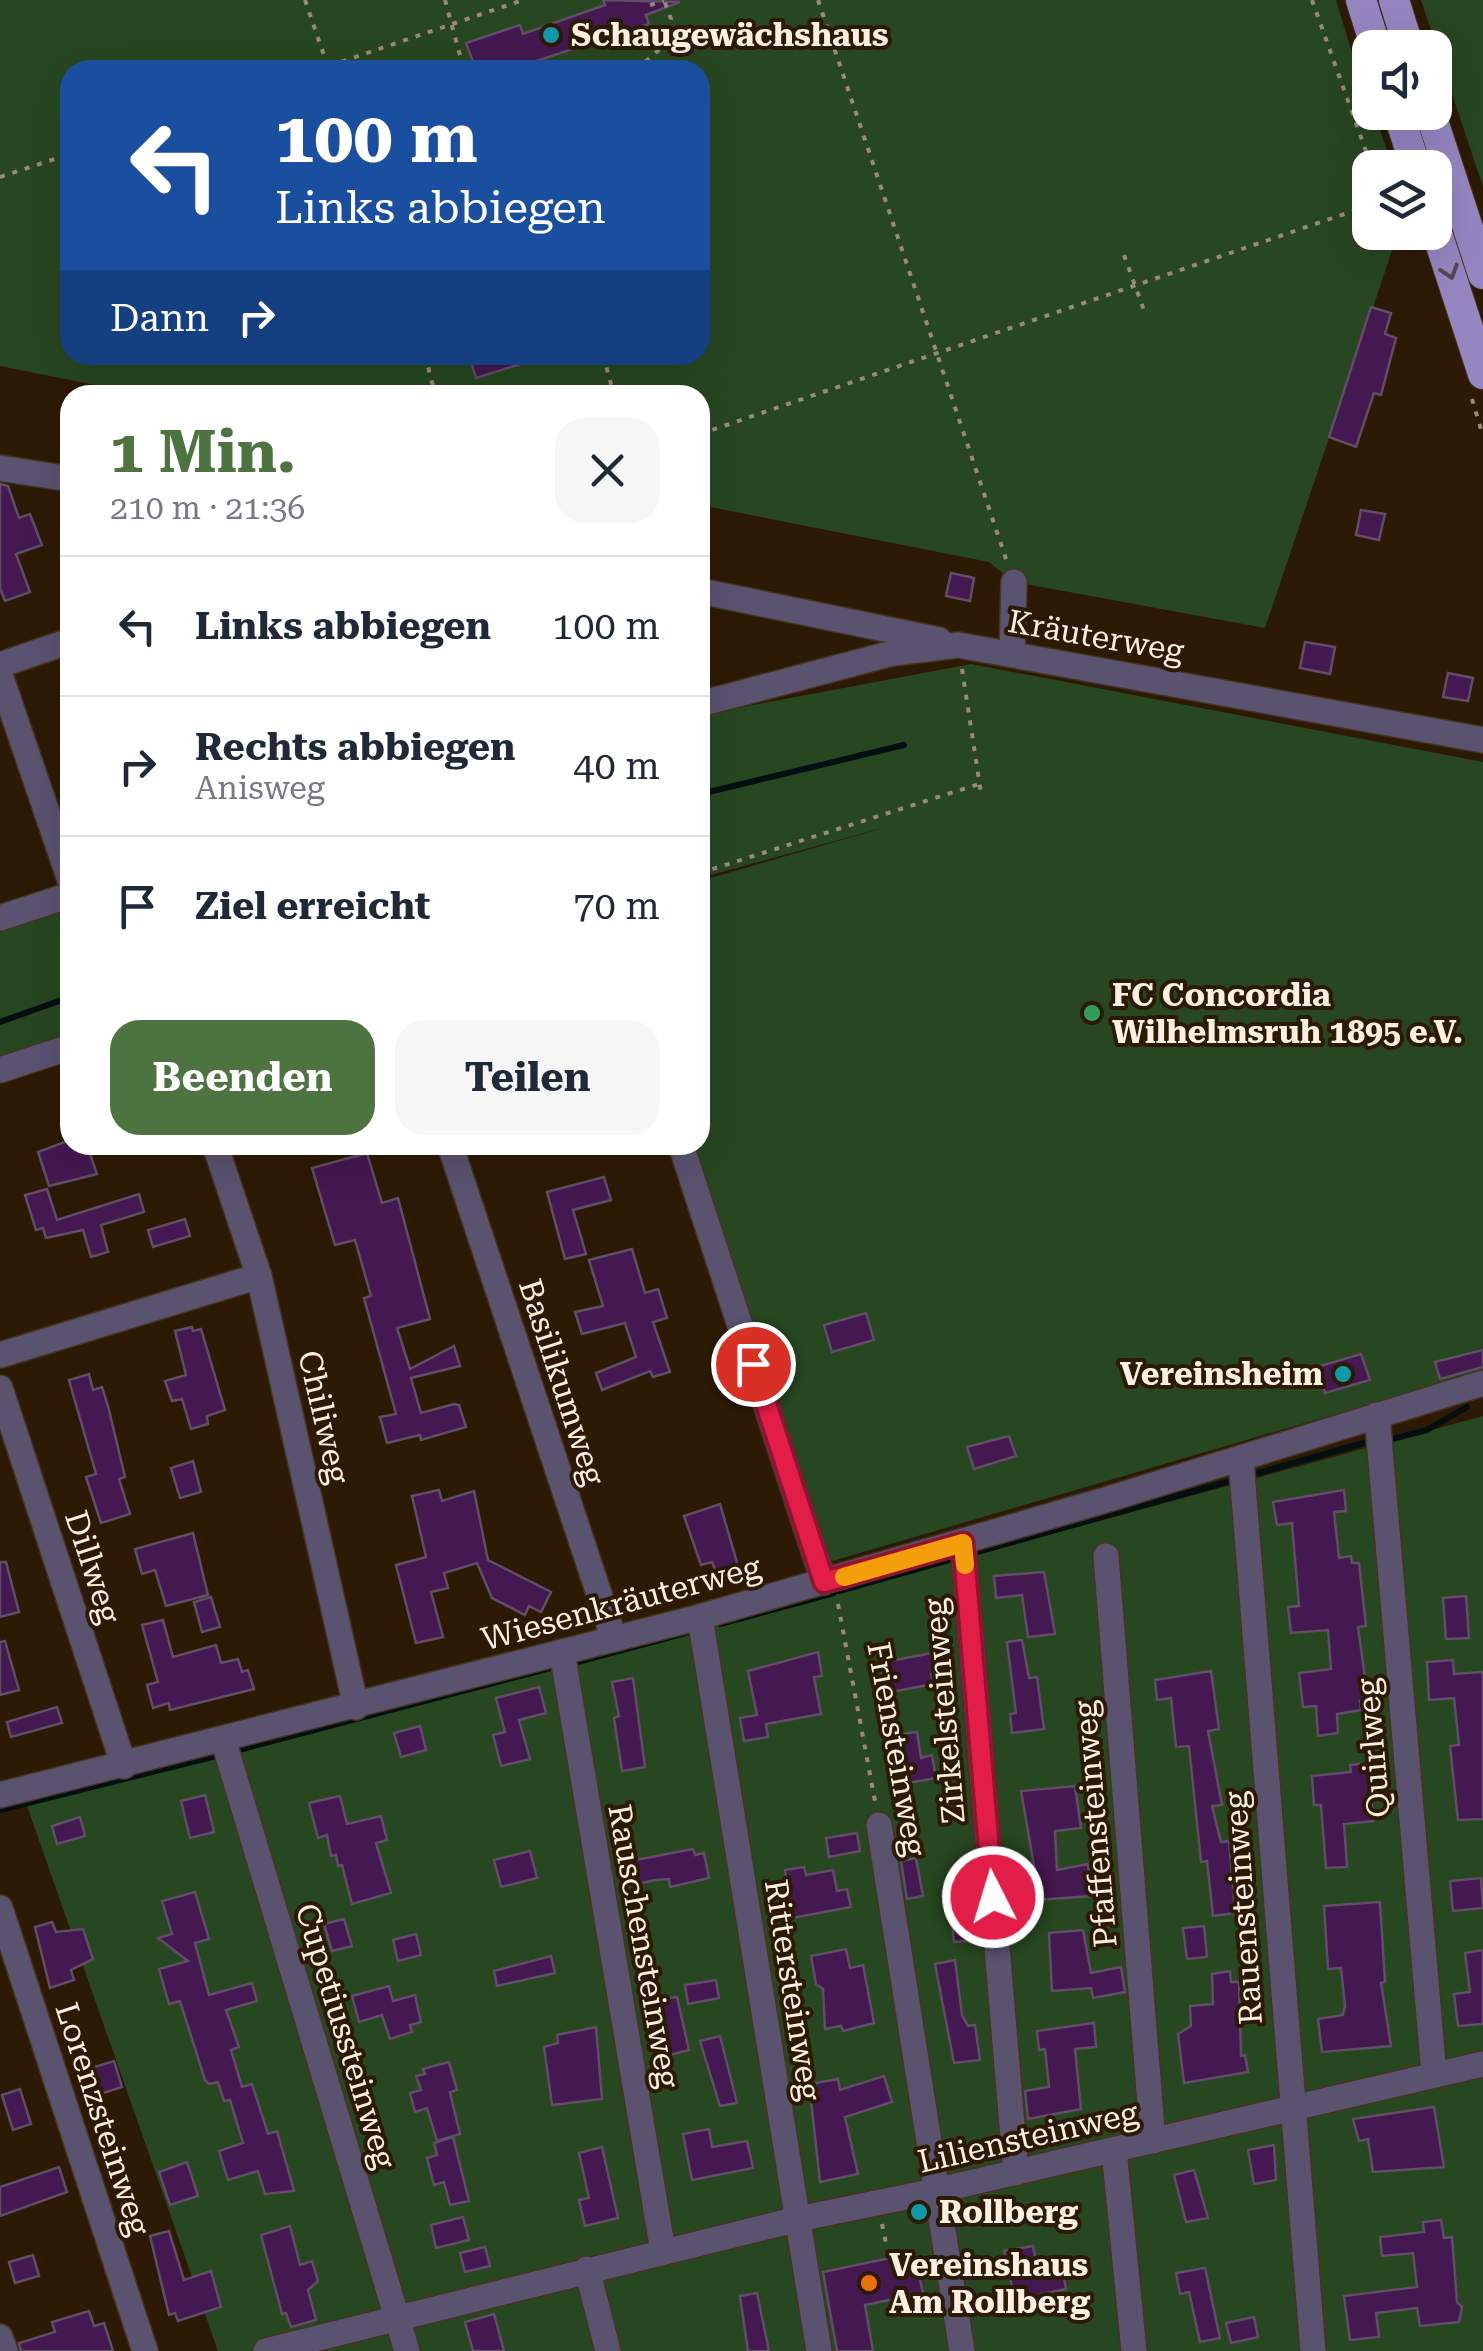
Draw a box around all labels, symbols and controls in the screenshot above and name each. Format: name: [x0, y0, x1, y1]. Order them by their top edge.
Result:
place label: Schaugewächshaus: [571, 16, 888, 54]
marker: Schaugewächshaus: [540, 24, 562, 46]
map controls: [1352, 30, 1452, 250]
button: sound: [1352, 30, 1452, 130]
text: 100 m: [275, 97, 478, 179]
icon: left: [110, 100, 240, 230]
button: layers: [1352, 150, 1452, 250]
text: Links abbiegen: [275, 181, 606, 234]
one-way arrow: [1438, 263, 1458, 280]
icon: right: [229, 290, 284, 345]
text: Dann: [110, 296, 209, 340]
text: 1 Min.: [110, 416, 296, 487]
button: close: [555, 418, 660, 523]
text: 210 m · 21:36: [110, 489, 305, 527]
icon: left: [110, 599, 165, 654]
street label: Kräuterweg: [1005, 602, 1188, 670]
text: Links abbiegen: [195, 604, 491, 648]
text: 100 m: [552, 604, 660, 648]
text: Rechts abbiegen: [195, 725, 516, 769]
icon: right: [110, 739, 165, 794]
text: 40 m: [573, 744, 660, 788]
text: Anisweg: [195, 769, 325, 807]
icon: arrive: [110, 879, 165, 934]
text: Ziel erreicht: [195, 884, 430, 928]
text: 70 m: [573, 884, 660, 928]
place label: FC Concordia Wilhelmsruh 1895 e.V.: [1112, 976, 1463, 1051]
marker: FC Concordia Wilhelmsruh 1895 e.V.: [1081, 1002, 1103, 1024]
button: Beenden: [110, 1020, 375, 1135]
button: Teilen: [395, 1020, 660, 1135]
street label: Basilikumweg: [511, 1274, 613, 1491]
pin: [711, 1322, 796, 1407]
icon: arrive: [726, 1337, 781, 1392]
street label: Chiliweg: [290, 1347, 358, 1488]
place label: Vereinsheim: [1120, 1355, 1323, 1393]
marker: Vereinsheim: [1332, 1363, 1354, 1385]
street label: Dillweg: [57, 1506, 129, 1629]
street label: Wiesenkräuterweg: [477, 1547, 766, 1659]
street label: Zirkelsteinweg: [915, 1596, 973, 1825]
street label: Friensteinweg: [859, 1639, 935, 1860]
street label: Quirlweg: [1348, 1676, 1398, 1819]
street label: Pfaffensteinweg: [1065, 1698, 1125, 1949]
street label: Rauensteinweg: [1216, 1789, 1270, 2026]
street label: Rauschensteinweg: [600, 1801, 688, 2092]
position arrow: [941, 1845, 1045, 1949]
street label: Rittersteinweg: [757, 1877, 829, 2104]
street label: Cupetiussteinweg: [288, 1899, 405, 2174]
street label: Lorenzsteinweg: [47, 1998, 159, 2241]
street label: Liliensteinweg: [914, 2093, 1143, 2181]
place label: Rollberg: [939, 2193, 1078, 2231]
marker: Rollberg: [908, 2201, 930, 2223]
place label: Vereinshaus Am Rollberg: [889, 2246, 1090, 2321]
marker: Vereinshaus Am Rollberg: [858, 2272, 880, 2294]

